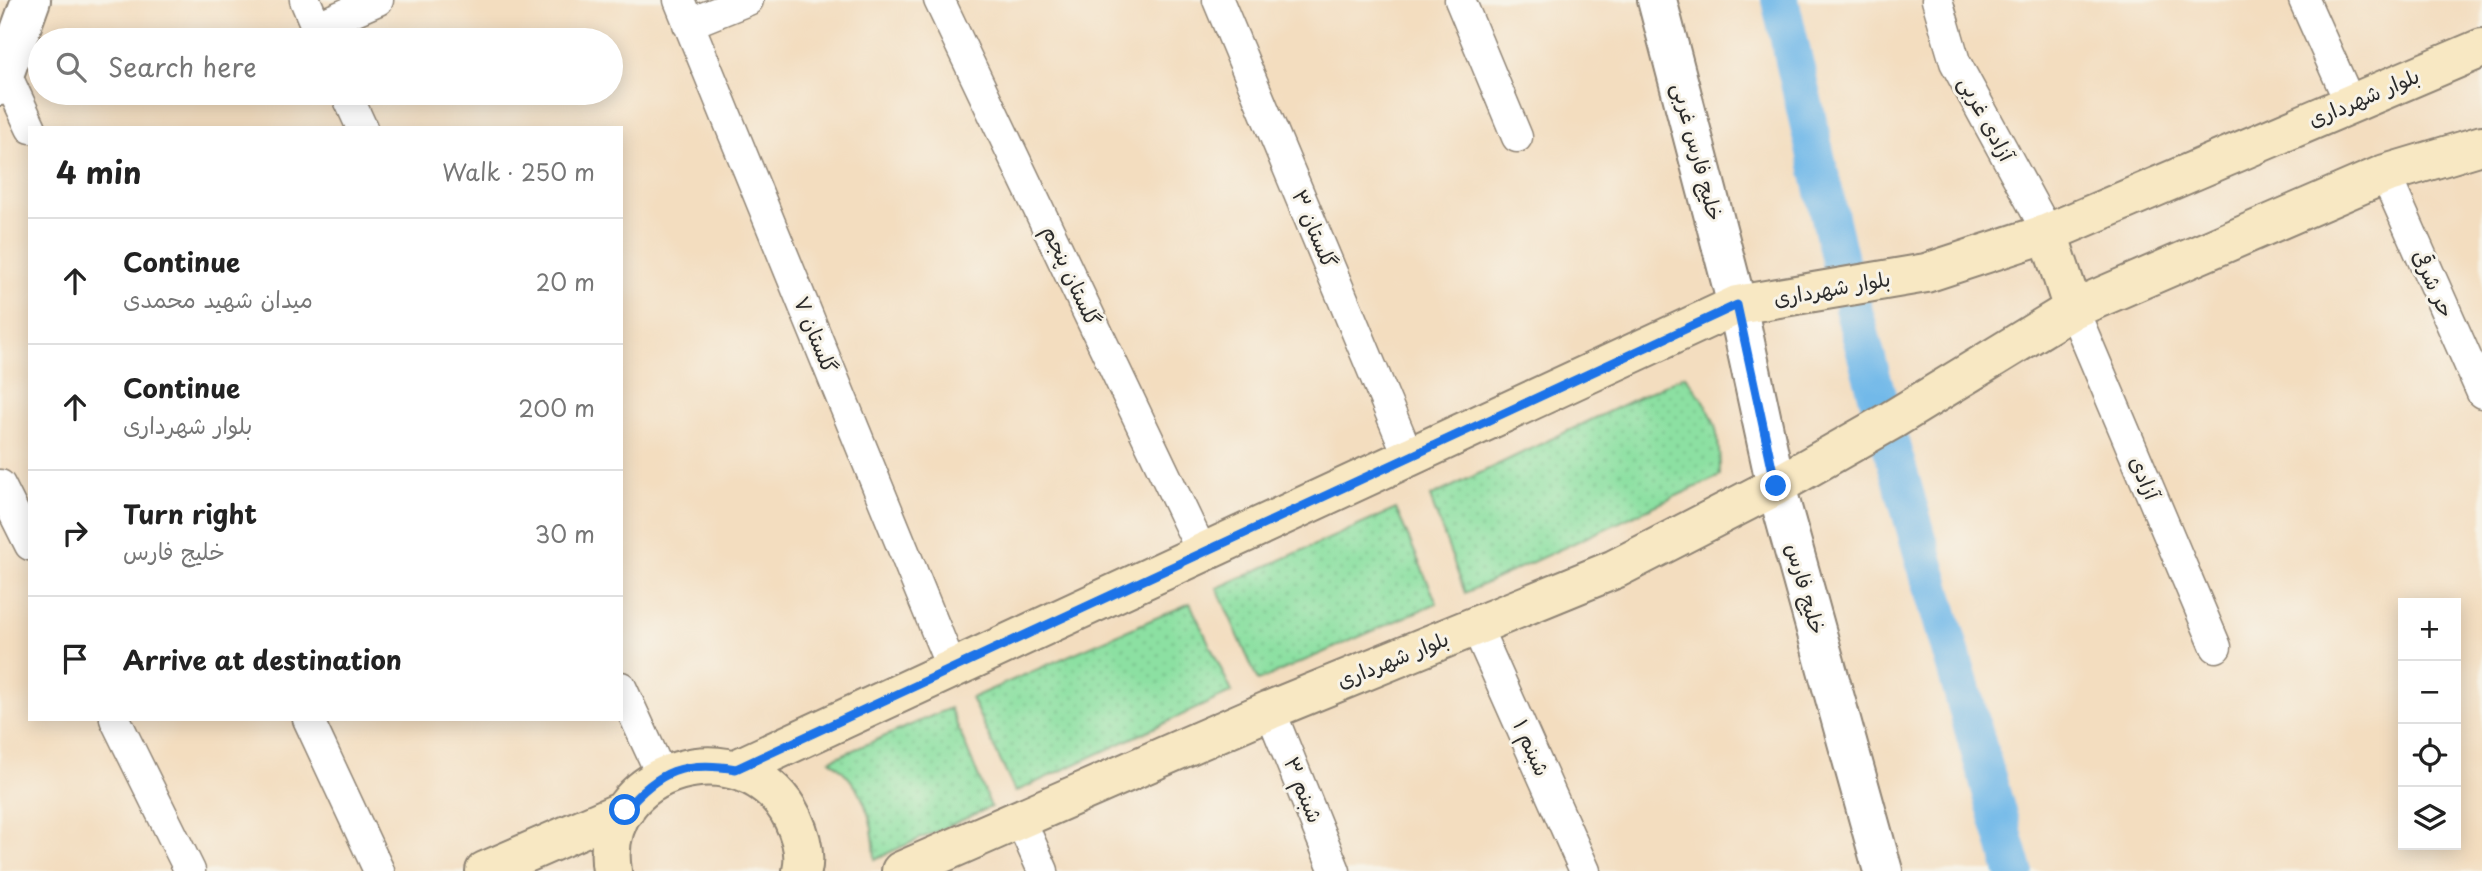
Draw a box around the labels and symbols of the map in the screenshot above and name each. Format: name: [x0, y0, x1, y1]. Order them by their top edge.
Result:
street label: بلوار شهرداری: [2303, 58, 2424, 134]
street label: آزادی غربی: [1952, 70, 2024, 167]
street label: خلیج فارس غربی: [1665, 79, 1733, 224]
street label: گلستان ۳: [1285, 184, 1347, 273]
street label: گلستان پنجم: [1034, 220, 1110, 332]
street label: حر شرقی: [2406, 244, 2464, 322]
street label: بلوار شهرداری: [1771, 261, 1893, 313]
street label: گلستان ۷: [787, 291, 847, 378]
street label: آزادی: [2122, 451, 2170, 505]
route end: [1760, 470, 1791, 501]
street label: خلیج فارس: [1779, 539, 1835, 638]
street label: بلوار شهرداری: [1331, 621, 1453, 695]
street label: شبنم ۱: [1504, 714, 1560, 782]
street label: شبنم ۳: [1275, 751, 1333, 828]
route start: [609, 794, 640, 825]

